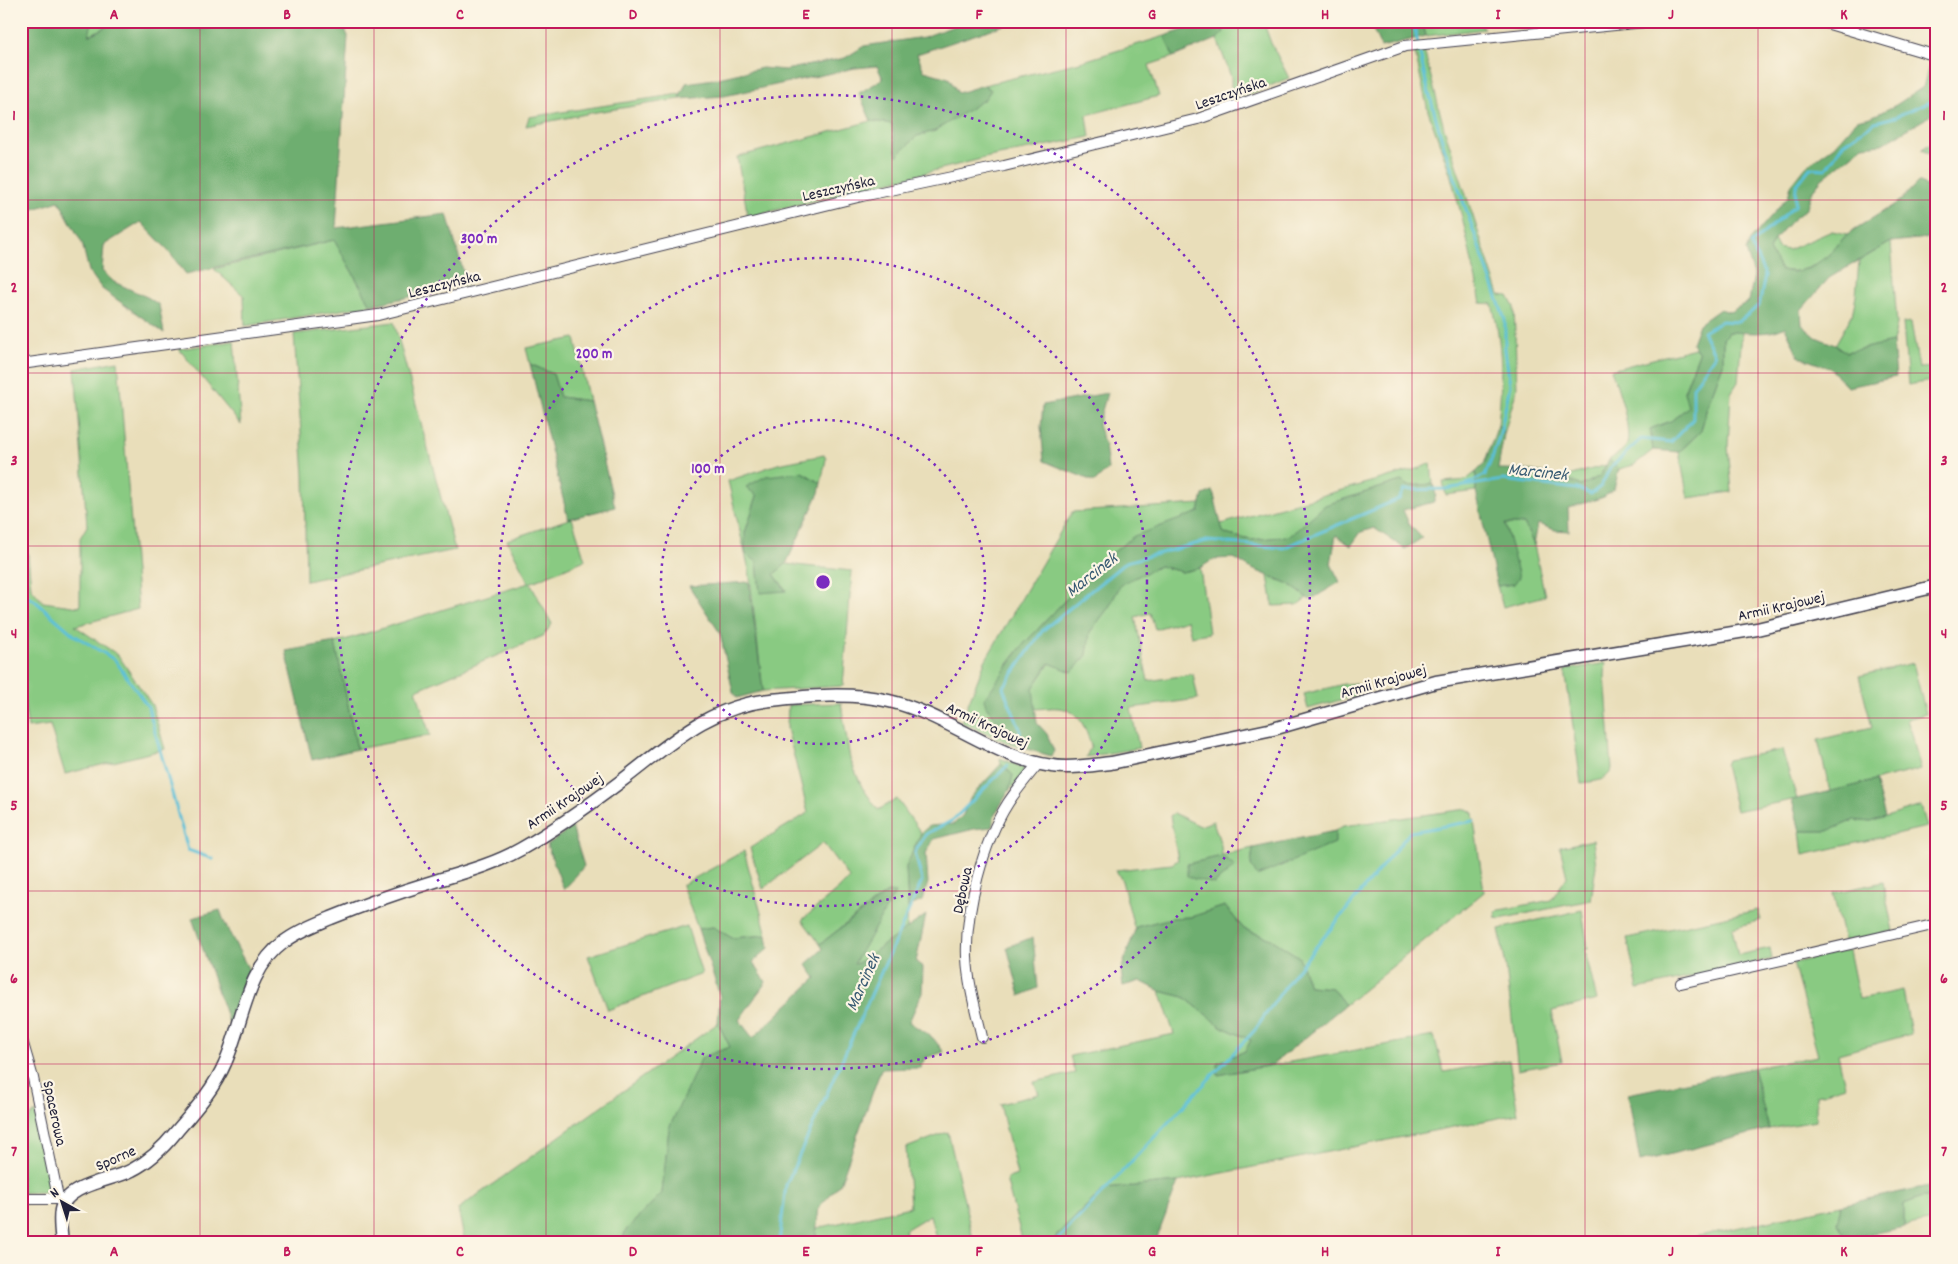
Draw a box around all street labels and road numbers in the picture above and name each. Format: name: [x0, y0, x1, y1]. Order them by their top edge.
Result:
street label: Leszczyńska: [1192, 71, 1270, 117]
street label: Leszczyńska: [800, 170, 877, 209]
street label: Leszczyńska: [406, 265, 484, 305]
street label: Armii Krajowej: [1736, 586, 1827, 629]
street label: Armii Krajowej: [1338, 659, 1430, 706]
street label: Armii Krajowej: [942, 697, 1032, 755]
street label: Armii Krajowej: [522, 768, 609, 836]
street label: Dębowa: [947, 865, 980, 916]
street label: Spacerowa: [35, 1079, 72, 1149]
street label: Sporne: [92, 1140, 140, 1178]

